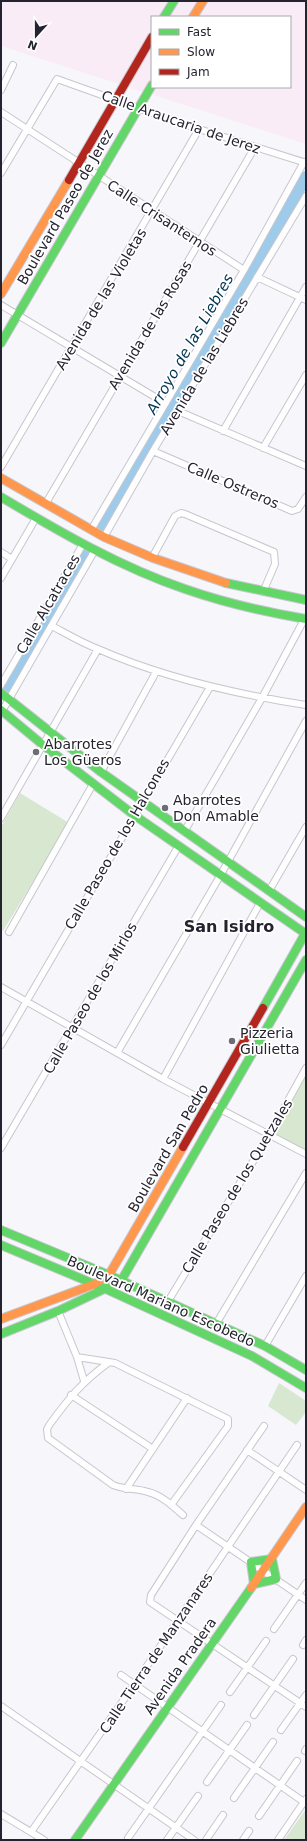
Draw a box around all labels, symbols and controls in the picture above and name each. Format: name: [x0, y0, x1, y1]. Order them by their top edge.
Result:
north arrow: [16, 16, 56, 56]
legend: [151, 16, 291, 88]
text: Fast: [187, 25, 211, 39]
text: N: [26, 37, 39, 53]
text: Slow: [187, 45, 215, 59]
text: Jam: [186, 65, 210, 79]
street label: Calle Araucaria de Jerez: [99, 87, 263, 157]
street label: Boulevard Paseo de Jerez: [14, 126, 116, 288]
street label: Calle Crisantemos: [104, 177, 220, 259]
street label: Avenida de las Violetas: [52, 225, 150, 373]
street label: Avenida de las Rosas: [105, 258, 195, 392]
water label: Arroyo de las Liebres: [142, 271, 238, 418]
street label: Avenida de las Liebres: [157, 295, 251, 437]
street label: Calle Ostreros: [185, 458, 281, 512]
street label: Calle Alcatraces: [13, 551, 83, 657]
place label: Abarrotes Los Güeros: [44, 736, 122, 768]
marker: Abarrotes Los Güeros: [31, 747, 41, 757]
street label: Calle Paseo de los Halcones: [61, 756, 173, 932]
place label: Abarrotes Don Amable: [173, 792, 259, 824]
marker: Abarrotes Don Amable: [160, 803, 170, 813]
district label: San Isidro: [184, 917, 274, 936]
street label: Calle Paseo de los Mirlos: [40, 919, 140, 1077]
place label: Pizzeria Giulietta: [240, 1025, 300, 1057]
marker: Pizzeria Giulietta: [227, 1036, 237, 1046]
street label: Boulevard San Pedro: [125, 1081, 211, 1215]
street label: Calle Paseo de los Quetzales: [179, 1096, 295, 1276]
street label: Boulevard Mariano Escobedo: [65, 1252, 257, 1350]
street label: Calle Tierra de Manzanares: [96, 1570, 216, 1736]
street label: Avenida Pradera: [141, 1614, 219, 1718]

